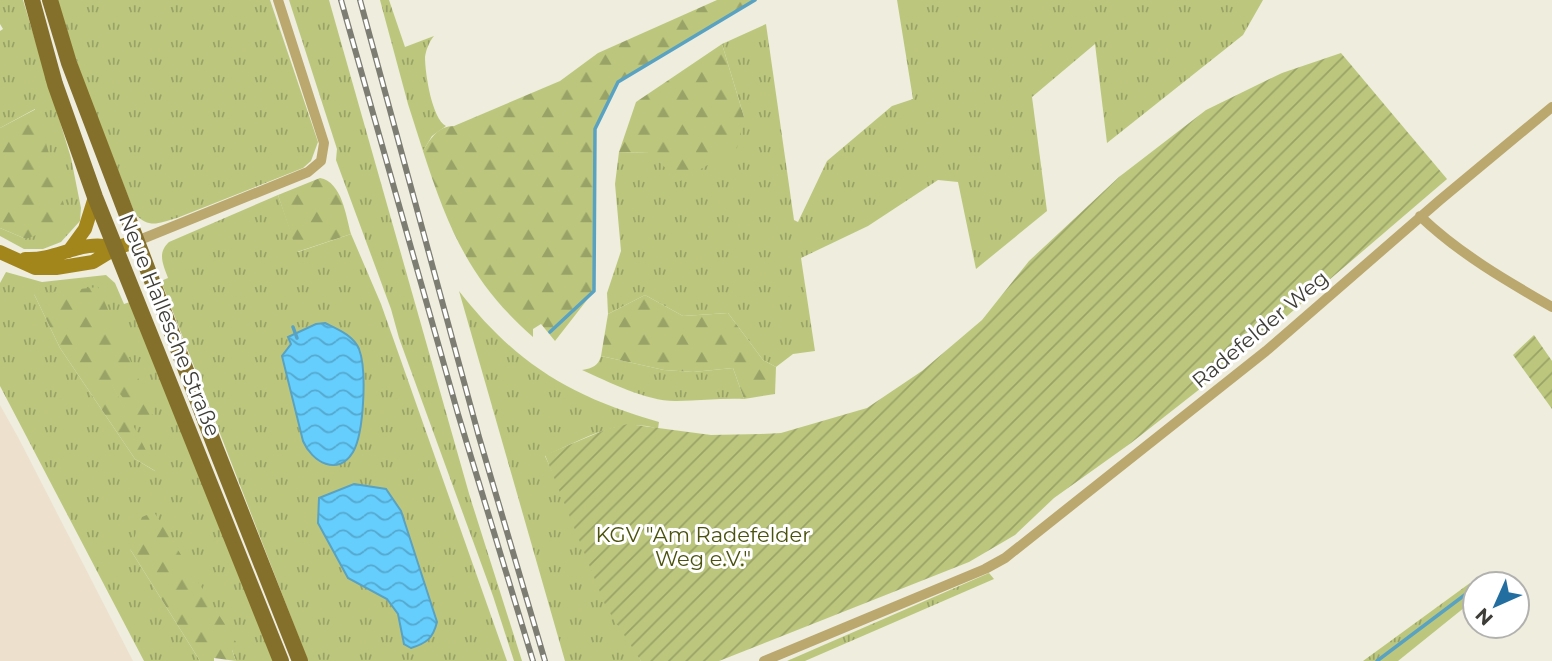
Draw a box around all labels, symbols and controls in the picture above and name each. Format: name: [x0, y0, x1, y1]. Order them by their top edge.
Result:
street label: Neue Hallesche Straße: [114, 210, 226, 440]
street label: Radefelder Weg: [1187, 265, 1333, 393]
park label: KGV "Am Radefelder Weg e.V.": [595, 522, 811, 571]
north arrow: [1461, 570, 1531, 640]
text: N: [1471, 603, 1498, 630]

